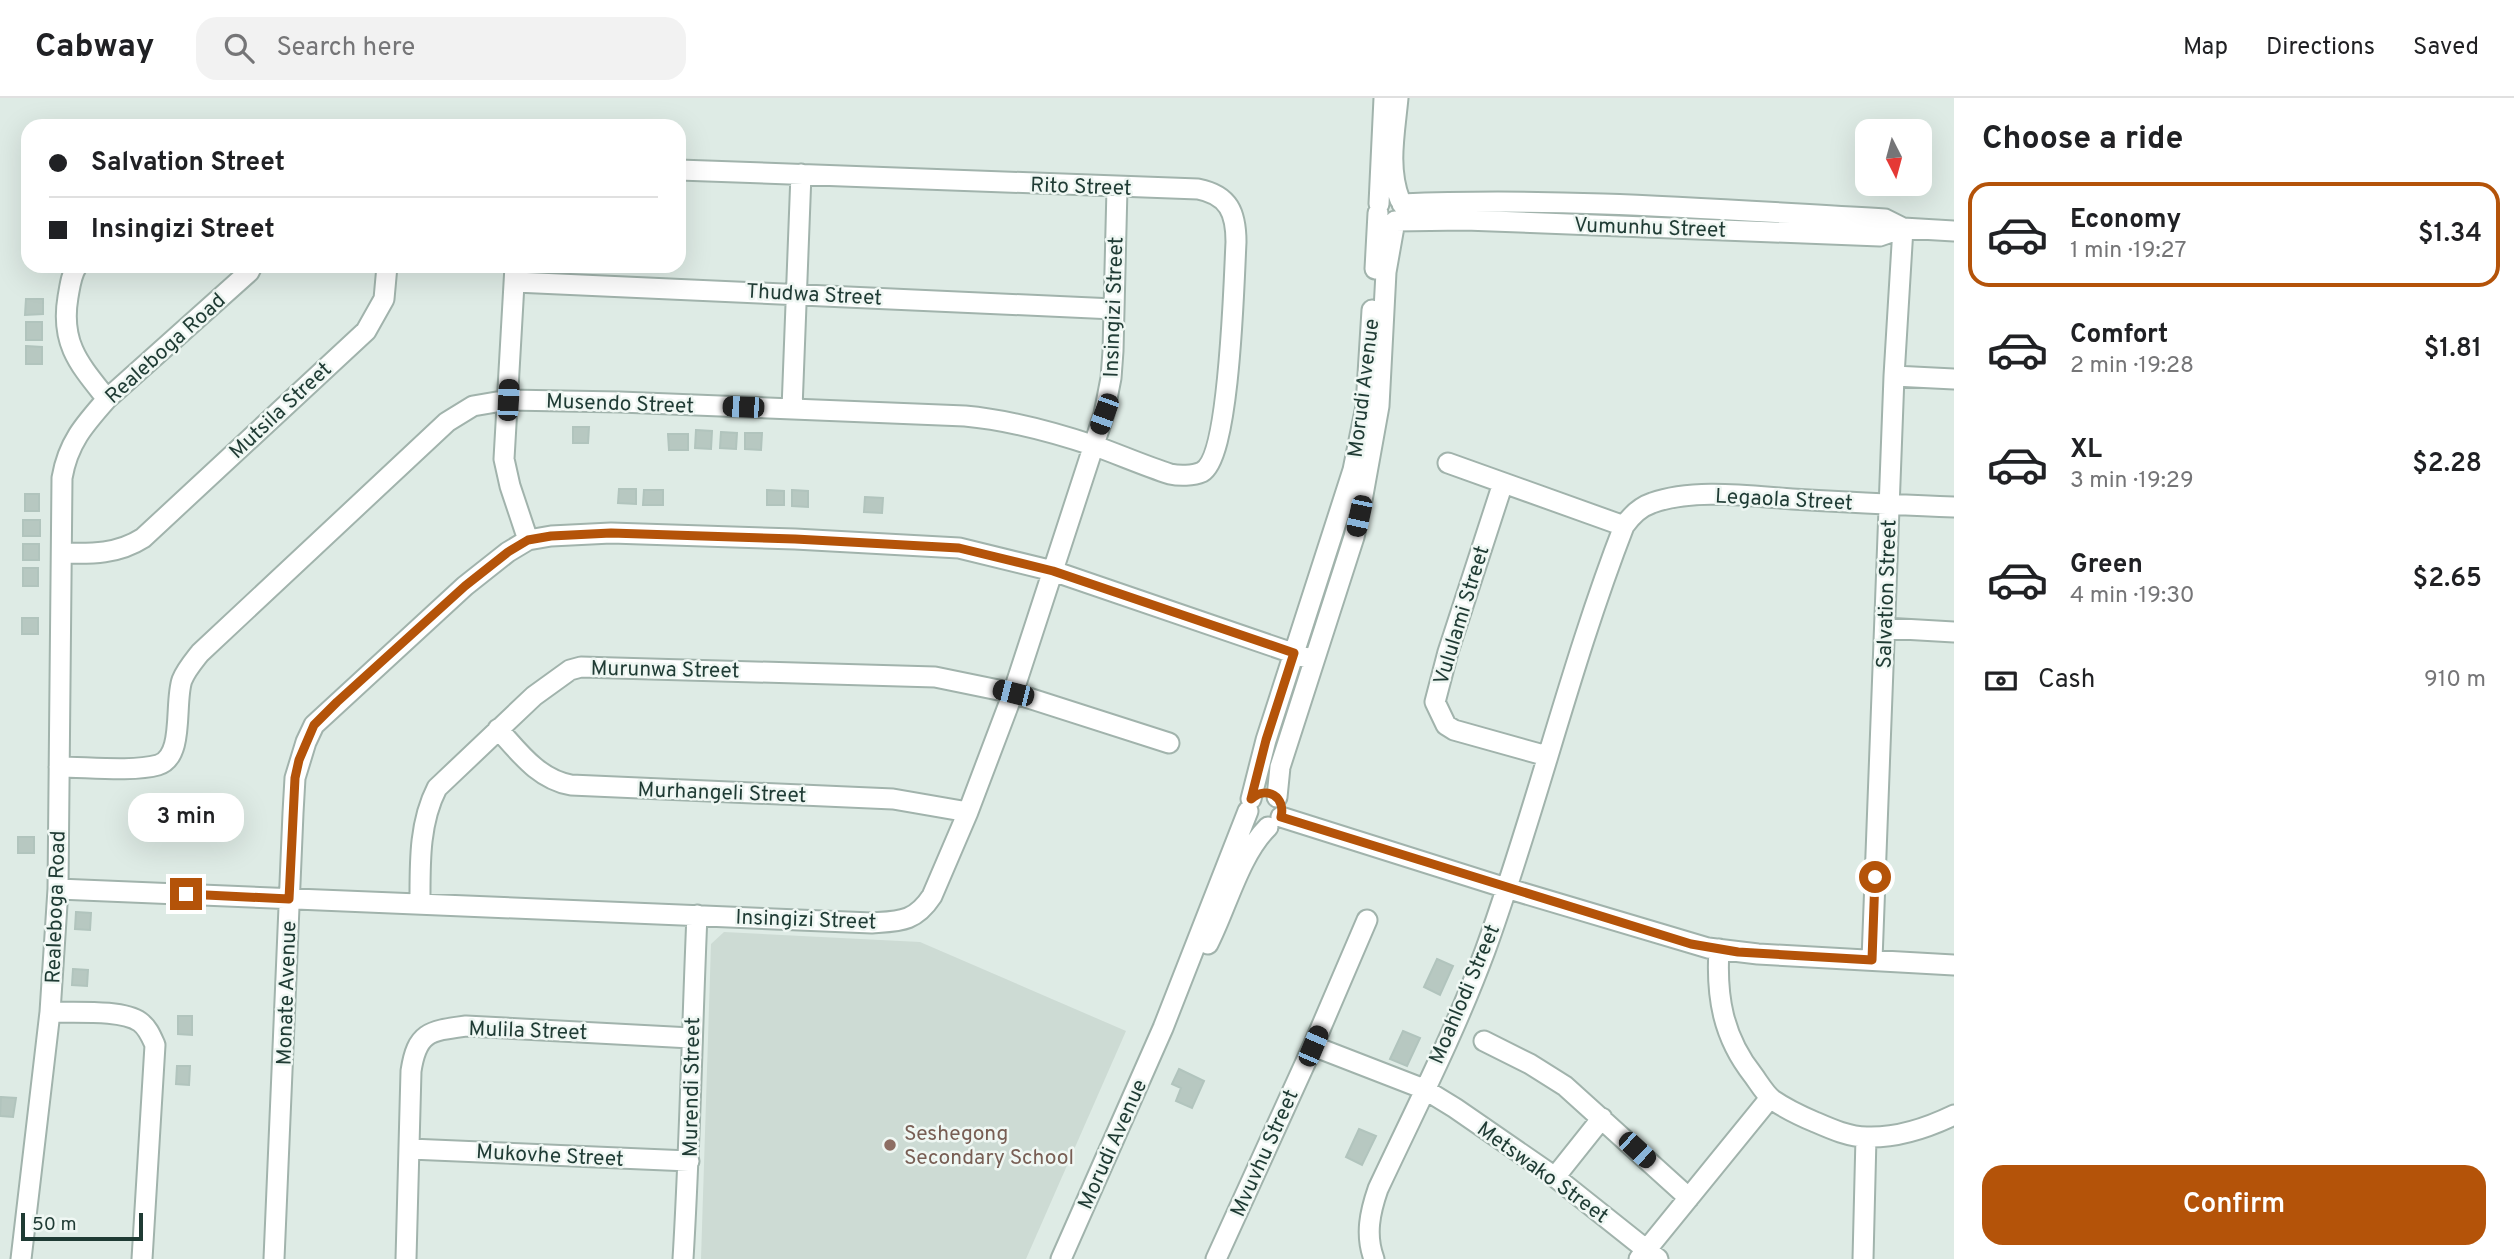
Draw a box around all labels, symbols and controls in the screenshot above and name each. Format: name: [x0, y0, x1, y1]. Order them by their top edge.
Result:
search box: [196, 17, 686, 80]
text: Cabway: [35, 27, 154, 69]
icon: search: [220, 29, 258, 67]
text: Search here: [276, 32, 415, 65]
text: Map: [2183, 33, 2228, 63]
text: Directions: [2266, 33, 2375, 63]
text: Saved: [2413, 33, 2479, 63]
north arrow: [1855, 119, 1932, 196]
map controls: [1855, 119, 1932, 196]
text: Choose a ride: [1982, 120, 2183, 160]
text: Salvation Street: [91, 147, 285, 180]
street label: Rito Street: [1030, 172, 1132, 203]
icon: car: [1986, 203, 2049, 266]
text: Economy: [2070, 204, 2181, 237]
street label: Vumunhu Street: [1573, 212, 1727, 245]
text: Insingizi Street: [91, 214, 275, 247]
text: $1.34: [2418, 218, 2482, 251]
street label: Insingizi Street: [1099, 236, 1130, 378]
text: 1 min · 19:27: [2070, 237, 2186, 266]
street label: Thudwa Street: [745, 278, 883, 313]
street label: Realeboga Road: [100, 288, 232, 410]
street label: Morudi Avenue: [1343, 317, 1386, 459]
icon: car: [1986, 318, 2049, 381]
text: Comfort: [2070, 319, 2168, 352]
text: $1.81: [2424, 333, 2482, 366]
text: 2 min · 19:28: [2070, 352, 2194, 381]
street label: Mutsila Street: [224, 357, 338, 466]
car: [497, 378, 520, 422]
street label: Musendo Street: [545, 388, 695, 421]
car: [1087, 391, 1122, 437]
car: [722, 396, 765, 418]
icon: car: [1986, 433, 2049, 496]
text: XL: [2070, 434, 2102, 467]
text: $2.28: [2412, 448, 2482, 481]
text: 3 min · 19:29: [2070, 467, 2194, 496]
street label: Legaola Street: [1714, 483, 1853, 518]
car: [1345, 493, 1374, 539]
street label: Salvation Street: [1871, 519, 1904, 669]
street label: Vululami Street: [1428, 543, 1496, 688]
icon: car: [1986, 548, 2049, 611]
text: Green: [2070, 549, 2143, 582]
text: $2.65: [2413, 563, 2482, 596]
text: 4 min · 19:30: [2070, 582, 2195, 611]
street label: Murunwa Street: [590, 656, 740, 685]
icon: cash: [1982, 662, 2020, 700]
text: Cash: [2038, 664, 2095, 697]
text: 910 m: [2424, 666, 2486, 695]
car: [991, 678, 1036, 708]
street label: Murhangeli Street: [637, 777, 807, 810]
callout: 3 min: [128, 792, 244, 842]
text: 3 min: [156, 803, 216, 832]
street label: Realeboga Road: [40, 830, 73, 984]
route start: [1859, 861, 1891, 893]
route end: [170, 878, 202, 910]
street label: Insingizi Street: [735, 905, 877, 936]
street label: Monate Avenue: [271, 920, 304, 1066]
street label: Moahlodi Street: [1424, 921, 1507, 1069]
street label: Mulila Street: [468, 1016, 588, 1047]
street label: Murendi Street: [678, 1017, 707, 1157]
car: [1296, 1023, 1331, 1069]
street label: Morudi Avenue: [1073, 1075, 1154, 1214]
street label: Mvuvhu Street: [1225, 1086, 1306, 1222]
street label: Metswako Street: [1471, 1116, 1613, 1230]
place label: Seshegong Secondary School: [904, 1121, 1074, 1172]
car: [1615, 1128, 1660, 1172]
marker: Seshegong Secondary School: [882, 1137, 898, 1153]
street label: Mukovhe Street: [475, 1139, 624, 1174]
button: Confirm: [1982, 1165, 2486, 1245]
scale bar: [21, 1210, 144, 1242]
text: 50 m: [32, 1213, 77, 1237]

